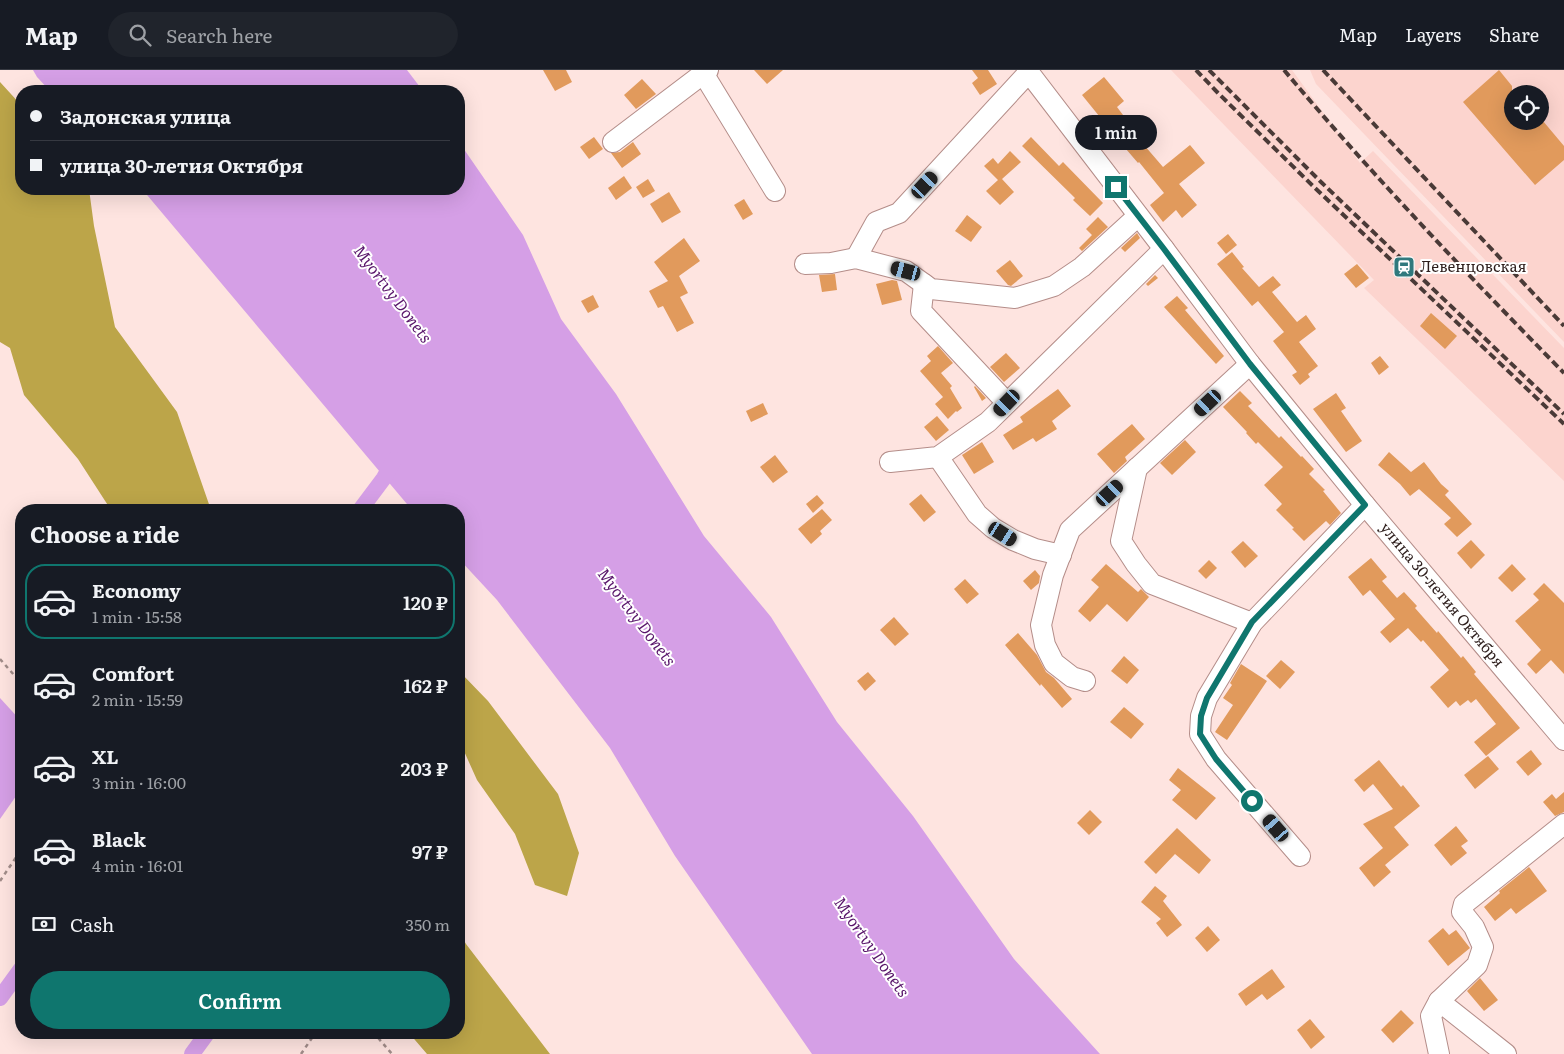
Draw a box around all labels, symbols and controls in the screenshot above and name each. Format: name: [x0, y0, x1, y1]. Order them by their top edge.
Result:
search box: [108, 12, 458, 57]
text: Map: [25, 17, 78, 52]
icon: search: [126, 21, 154, 49]
text: Search here: [166, 21, 272, 49]
text: Map: [1339, 21, 1377, 48]
text: Layers: [1405, 21, 1461, 48]
text: Share: [1489, 21, 1539, 48]
map controls: [1504, 85, 1549, 130]
button: locate: [1504, 85, 1549, 130]
text: Задонская улица: [60, 102, 231, 130]
callout: 1 min: [1075, 114, 1157, 150]
text: 1 min: [1095, 120, 1137, 144]
text: улица 30-летия Октября: [60, 151, 303, 179]
car: [909, 169, 940, 201]
route end: [1105, 176, 1127, 198]
water label: Myortvy Donets: [349, 239, 439, 348]
place label: Левенцовская: [1420, 254, 1527, 277]
station icon: Левенцовская: [1392, 255, 1416, 279]
car: [889, 260, 922, 282]
car: [991, 387, 1022, 419]
car: [1191, 387, 1224, 419]
car: [1093, 477, 1126, 509]
text: Choose a ride: [30, 517, 179, 550]
street label: улица 30-летия Октября: [1375, 517, 1511, 672]
car: [986, 520, 1019, 548]
water label: Myortvy Donets: [593, 562, 683, 671]
text: Economy: [92, 576, 181, 604]
icon: car: [32, 579, 77, 624]
text: 120 ₽: [403, 588, 448, 616]
text: 1 min · 15:58: [92, 604, 182, 628]
text: Comfort: [92, 659, 174, 687]
icon: car: [32, 662, 77, 707]
text: 162 ₽: [404, 671, 448, 699]
text: 2 min · 15:59: [92, 687, 183, 711]
text: XL: [92, 742, 119, 770]
icon: car: [32, 745, 77, 790]
text: 203 ₽: [401, 754, 448, 782]
text: 3 min · 16:00: [92, 770, 186, 794]
route start: [1241, 790, 1263, 812]
car: [1260, 812, 1291, 844]
text: Black: [92, 825, 146, 853]
icon: car: [32, 828, 77, 873]
text: 97 ₽: [412, 837, 448, 865]
text: 4 min · 16:01: [92, 853, 183, 877]
water label: Myortvy Donets: [829, 891, 916, 1001]
icon: cash: [30, 910, 58, 938]
text: Cash: [70, 910, 114, 938]
text: 350 m: [405, 912, 450, 936]
button: Confirm: [30, 971, 450, 1029]

